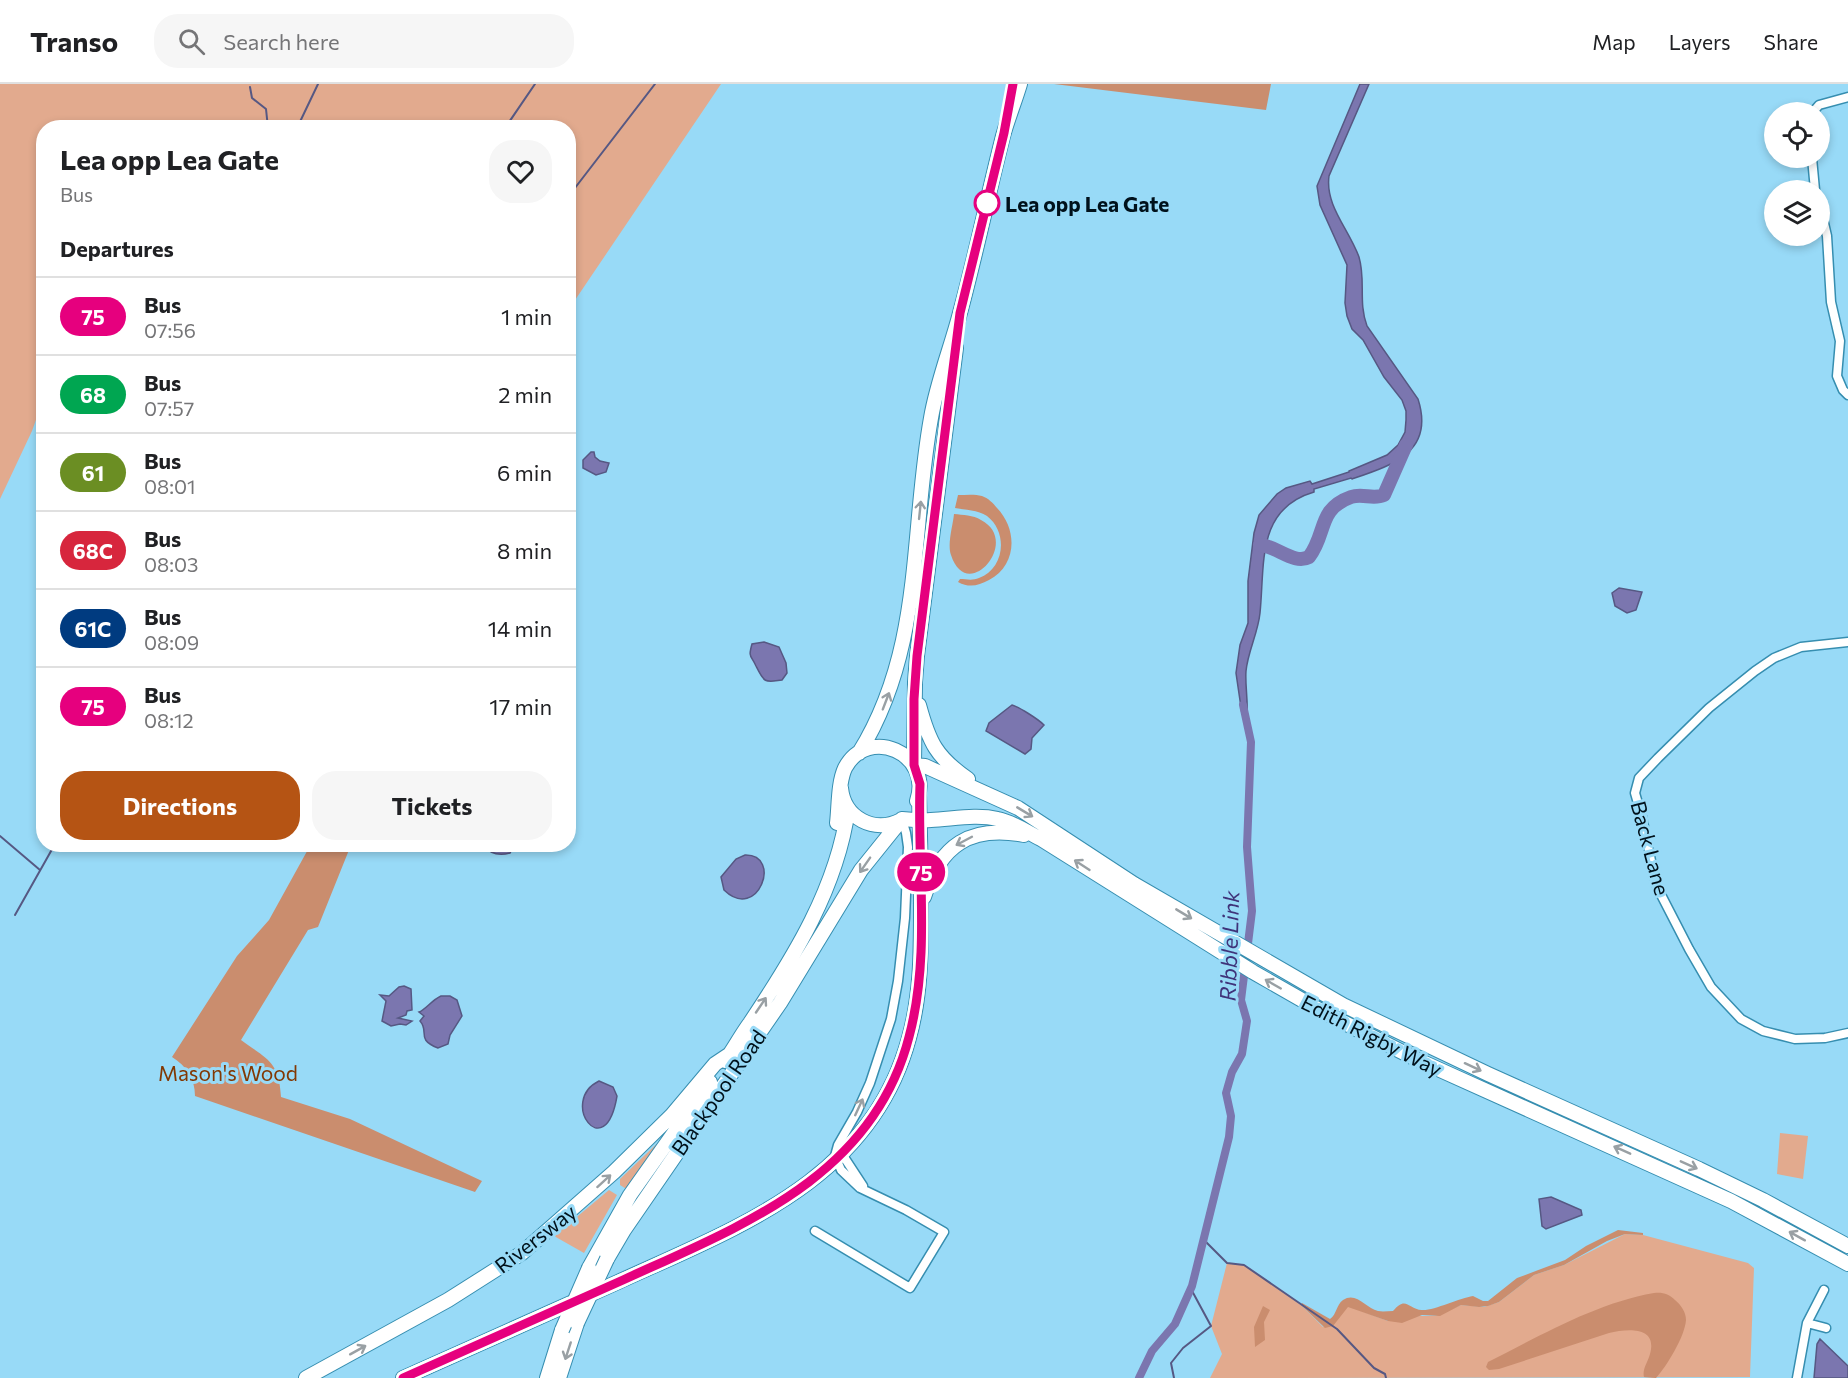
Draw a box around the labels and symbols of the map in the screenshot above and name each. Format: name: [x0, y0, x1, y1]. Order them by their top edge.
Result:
marker: Lea opp Lea Gate: [974, 190, 1000, 216]
place label: Lea opp Lea Gate: [1005, 191, 1169, 216]
one-way arrow: [915, 500, 926, 520]
one-way arrow: [881, 692, 892, 711]
street label: Back Lane: [1626, 798, 1676, 898]
one-way arrow: [1016, 807, 1033, 819]
one-way arrow: [956, 835, 973, 847]
line badge: 75: [894, 852, 948, 892]
one-way arrow: [859, 856, 871, 872]
one-way arrow: [1074, 859, 1091, 871]
water label: Ribble Link: [1214, 889, 1244, 1002]
one-way arrow: [1175, 908, 1192, 920]
one-way arrow: [1265, 978, 1282, 990]
street label: Edith Rigby Way: [1298, 989, 1447, 1081]
one-way arrow: [755, 997, 768, 1014]
street label: Blackpool Road: [665, 1024, 771, 1160]
park label: Mason's Wood: [158, 1060, 298, 1085]
one-way arrow: [1463, 1062, 1481, 1074]
one-way arrow: [854, 1099, 866, 1117]
one-way arrow: [1613, 1144, 1631, 1156]
one-way arrow: [1679, 1159, 1697, 1171]
one-way arrow: [597, 1174, 612, 1188]
street label: Riversway: [489, 1198, 581, 1278]
one-way arrow: [1789, 1230, 1806, 1242]
one-way arrow: [562, 1341, 573, 1360]
one-way arrow: [348, 1344, 366, 1355]

